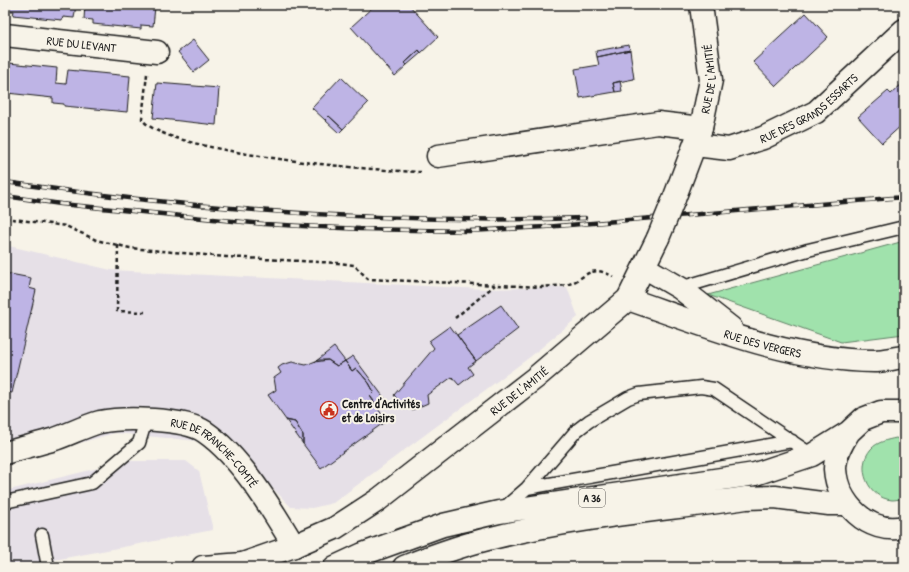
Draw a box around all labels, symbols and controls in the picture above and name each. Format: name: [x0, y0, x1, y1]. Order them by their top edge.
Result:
street label: RUE DU LEVANT: [46, 31, 117, 56]
street label: RUE DE L'AMITIÉ: [696, 43, 719, 115]
street label: RUE DES GRANDS ESSARTS: [758, 69, 862, 147]
street label: RUE DES VERGERS: [722, 324, 803, 361]
street label: RUE DE L'AMITIÉ: [486, 362, 552, 419]
place label: Centre d'Activités et de Loisirs: [341, 395, 420, 426]
public building icon: Centre d'Activités et de Loisirs: [319, 400, 339, 420]
street label: RUE DE FRANCHE-COMTÉ: [170, 413, 263, 491]
road number: A 36: [579, 489, 605, 507]

